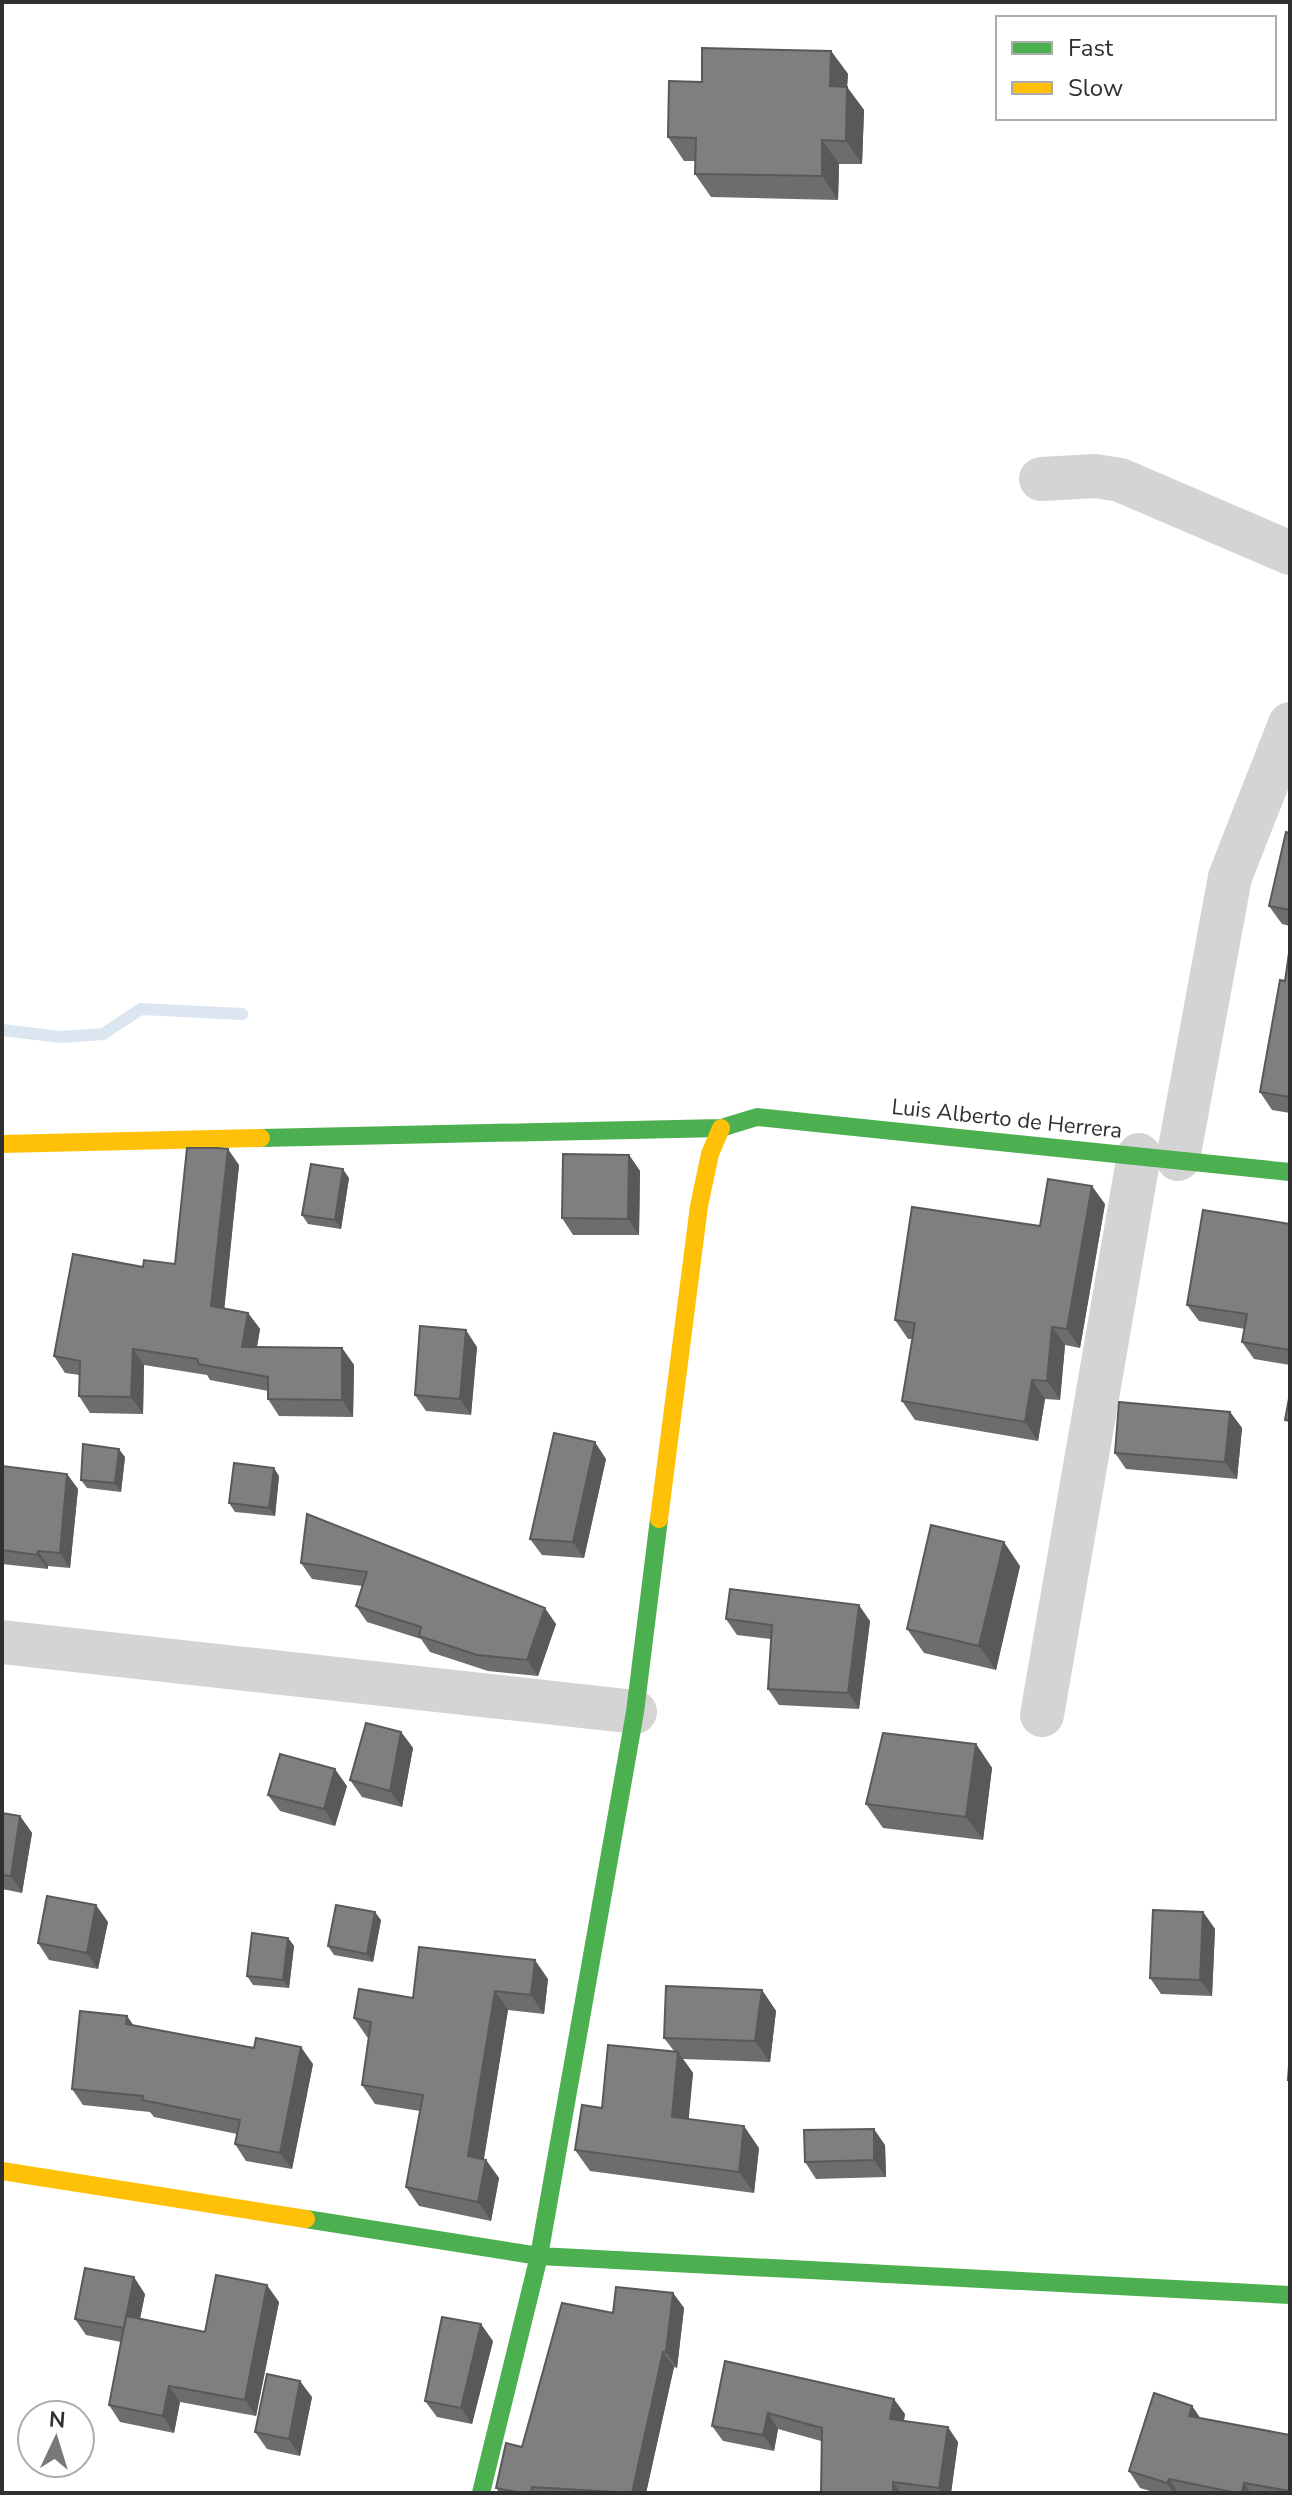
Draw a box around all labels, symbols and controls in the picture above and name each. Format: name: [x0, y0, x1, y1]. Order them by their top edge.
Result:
legend: [996, 16, 1276, 120]
text: Fast: [1068, 32, 1114, 64]
text: Slow: [1068, 72, 1123, 104]
street label: Luis Alberto de Herrera: [890, 1092, 1124, 1146]
north arrow: [16, 2399, 96, 2479]
text: N: [48, 2405, 67, 2436]

